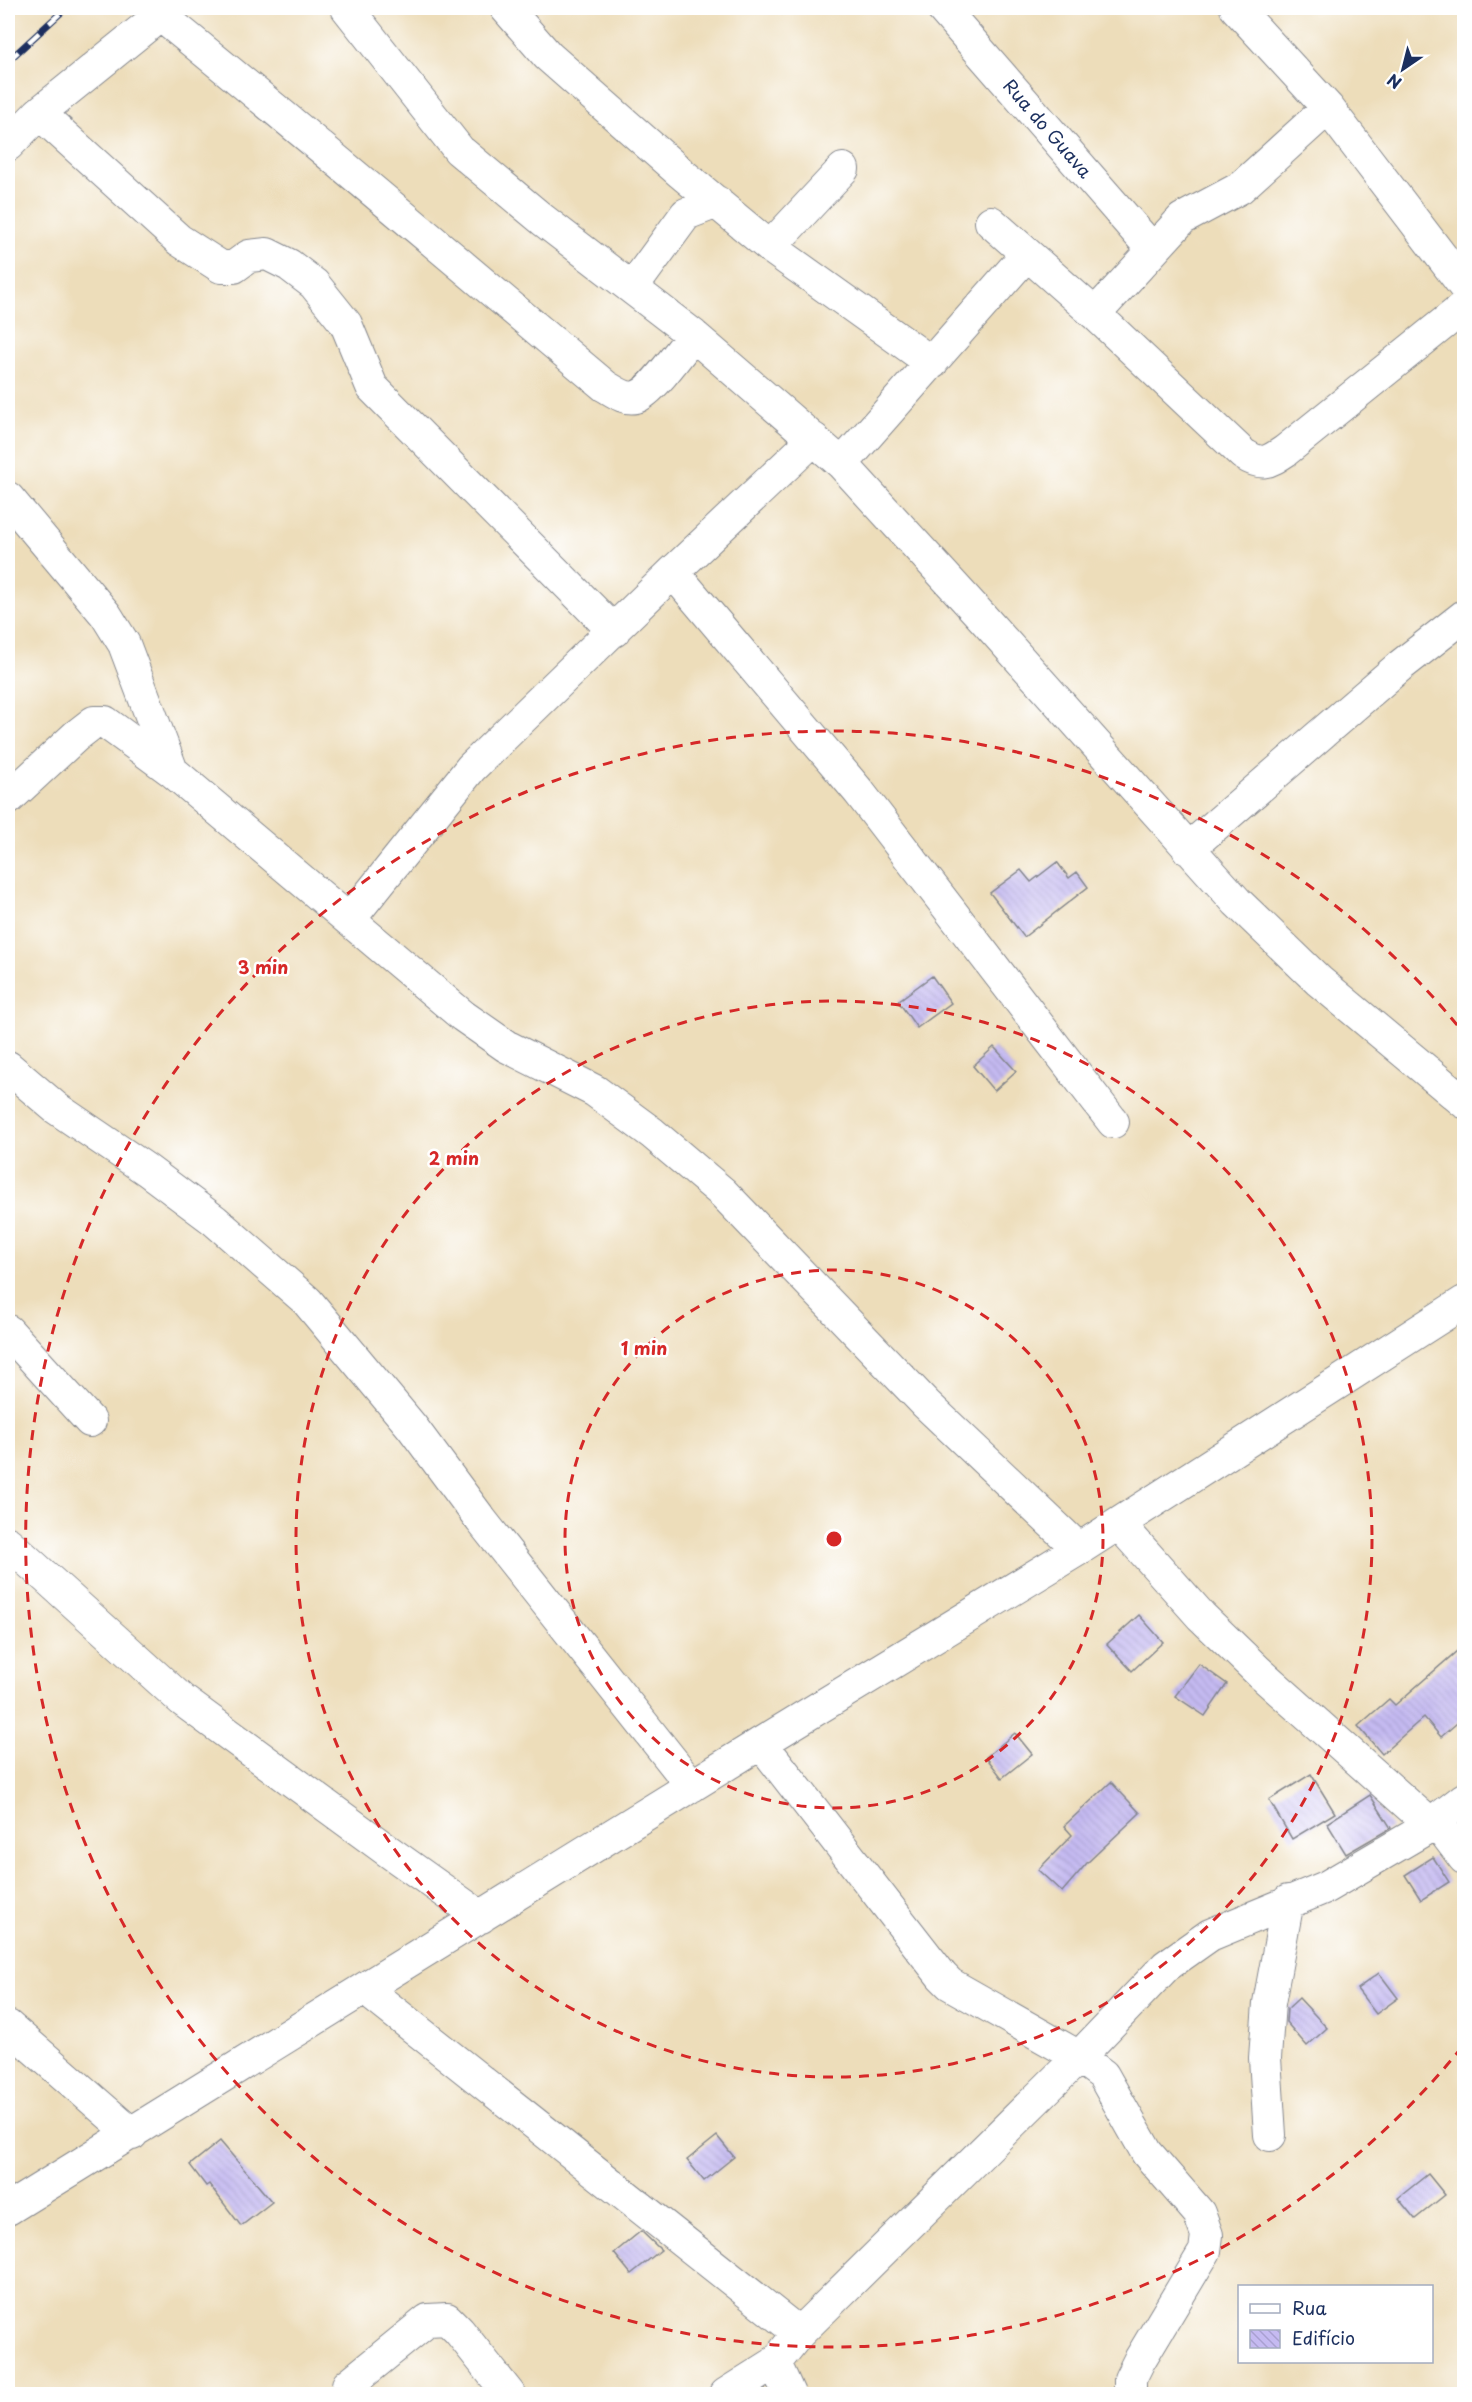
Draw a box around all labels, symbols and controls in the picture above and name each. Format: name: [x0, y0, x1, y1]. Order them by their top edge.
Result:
north arrow: [1373, 39, 1433, 99]
text: N: [1382, 69, 1406, 96]
street label: Rua do Guava: [997, 73, 1099, 184]
text: 3 min: [238, 953, 288, 980]
text: 2 min: [429, 1144, 479, 1171]
text: 1 min: [621, 1334, 667, 1361]
centre of rings: [824, 1529, 844, 1549]
legend: [1238, 2285, 1433, 2363]
text: Rua: [1292, 2294, 1327, 2321]
text: Edifício: [1292, 2324, 1355, 2351]

